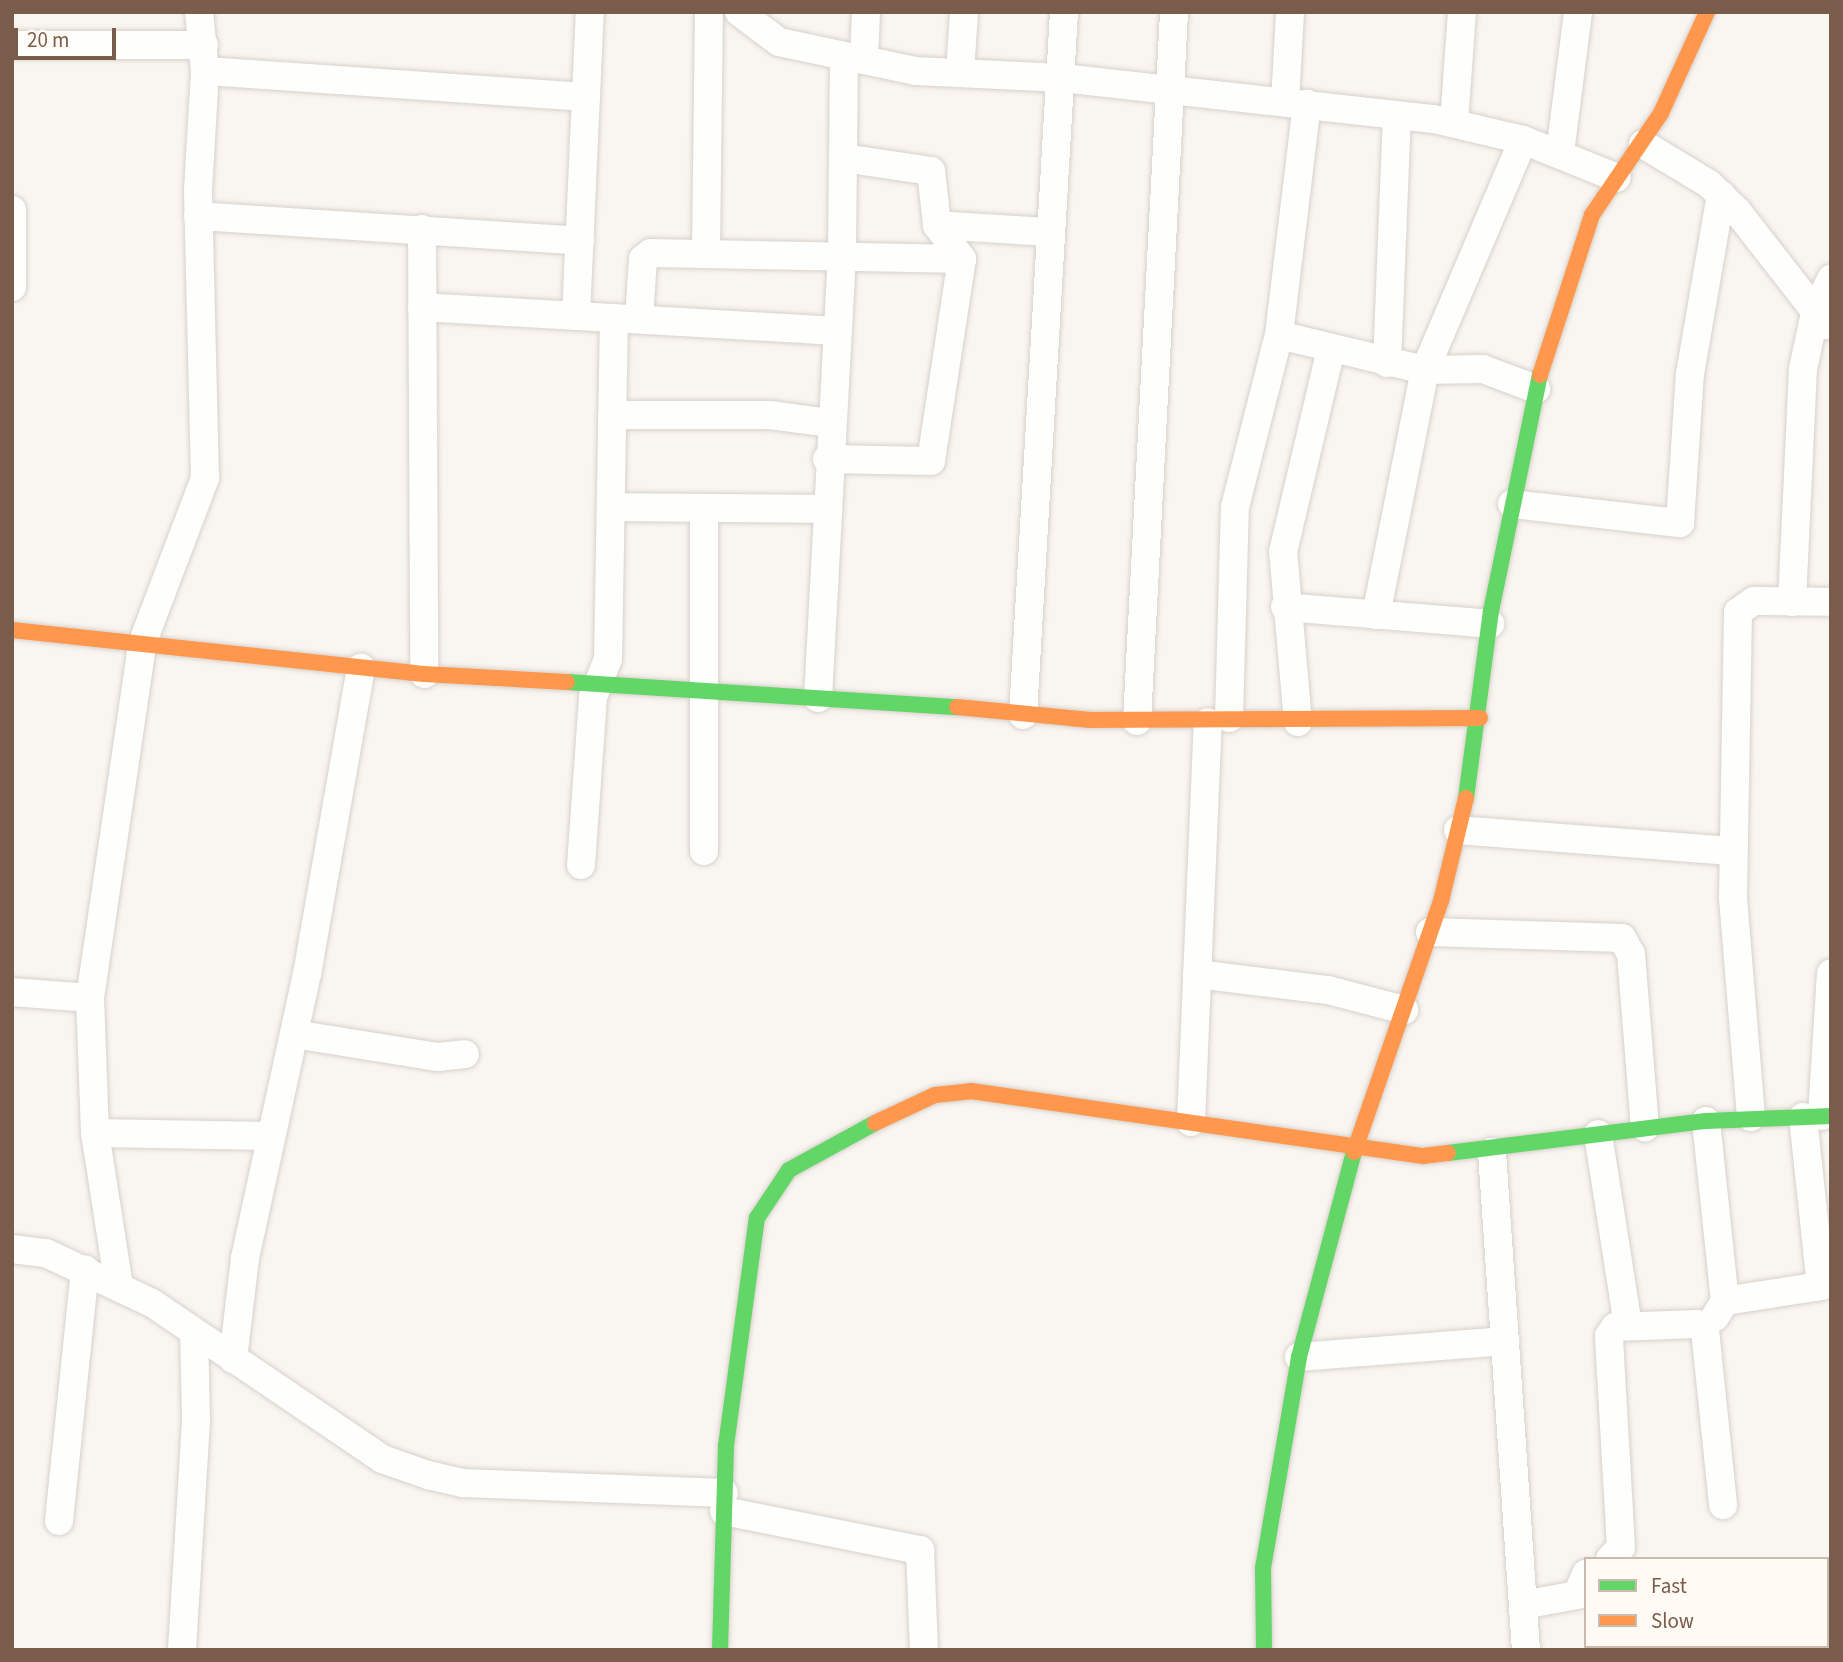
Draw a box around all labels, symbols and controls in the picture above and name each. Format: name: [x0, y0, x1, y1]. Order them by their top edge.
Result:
scale bar: [18, 14, 119, 58]
text: 20 m: [27, 25, 69, 55]
legend: [1584, 1557, 1829, 1648]
text: Fast: [1651, 1571, 1687, 1601]
text: Slow: [1651, 1606, 1694, 1636]

